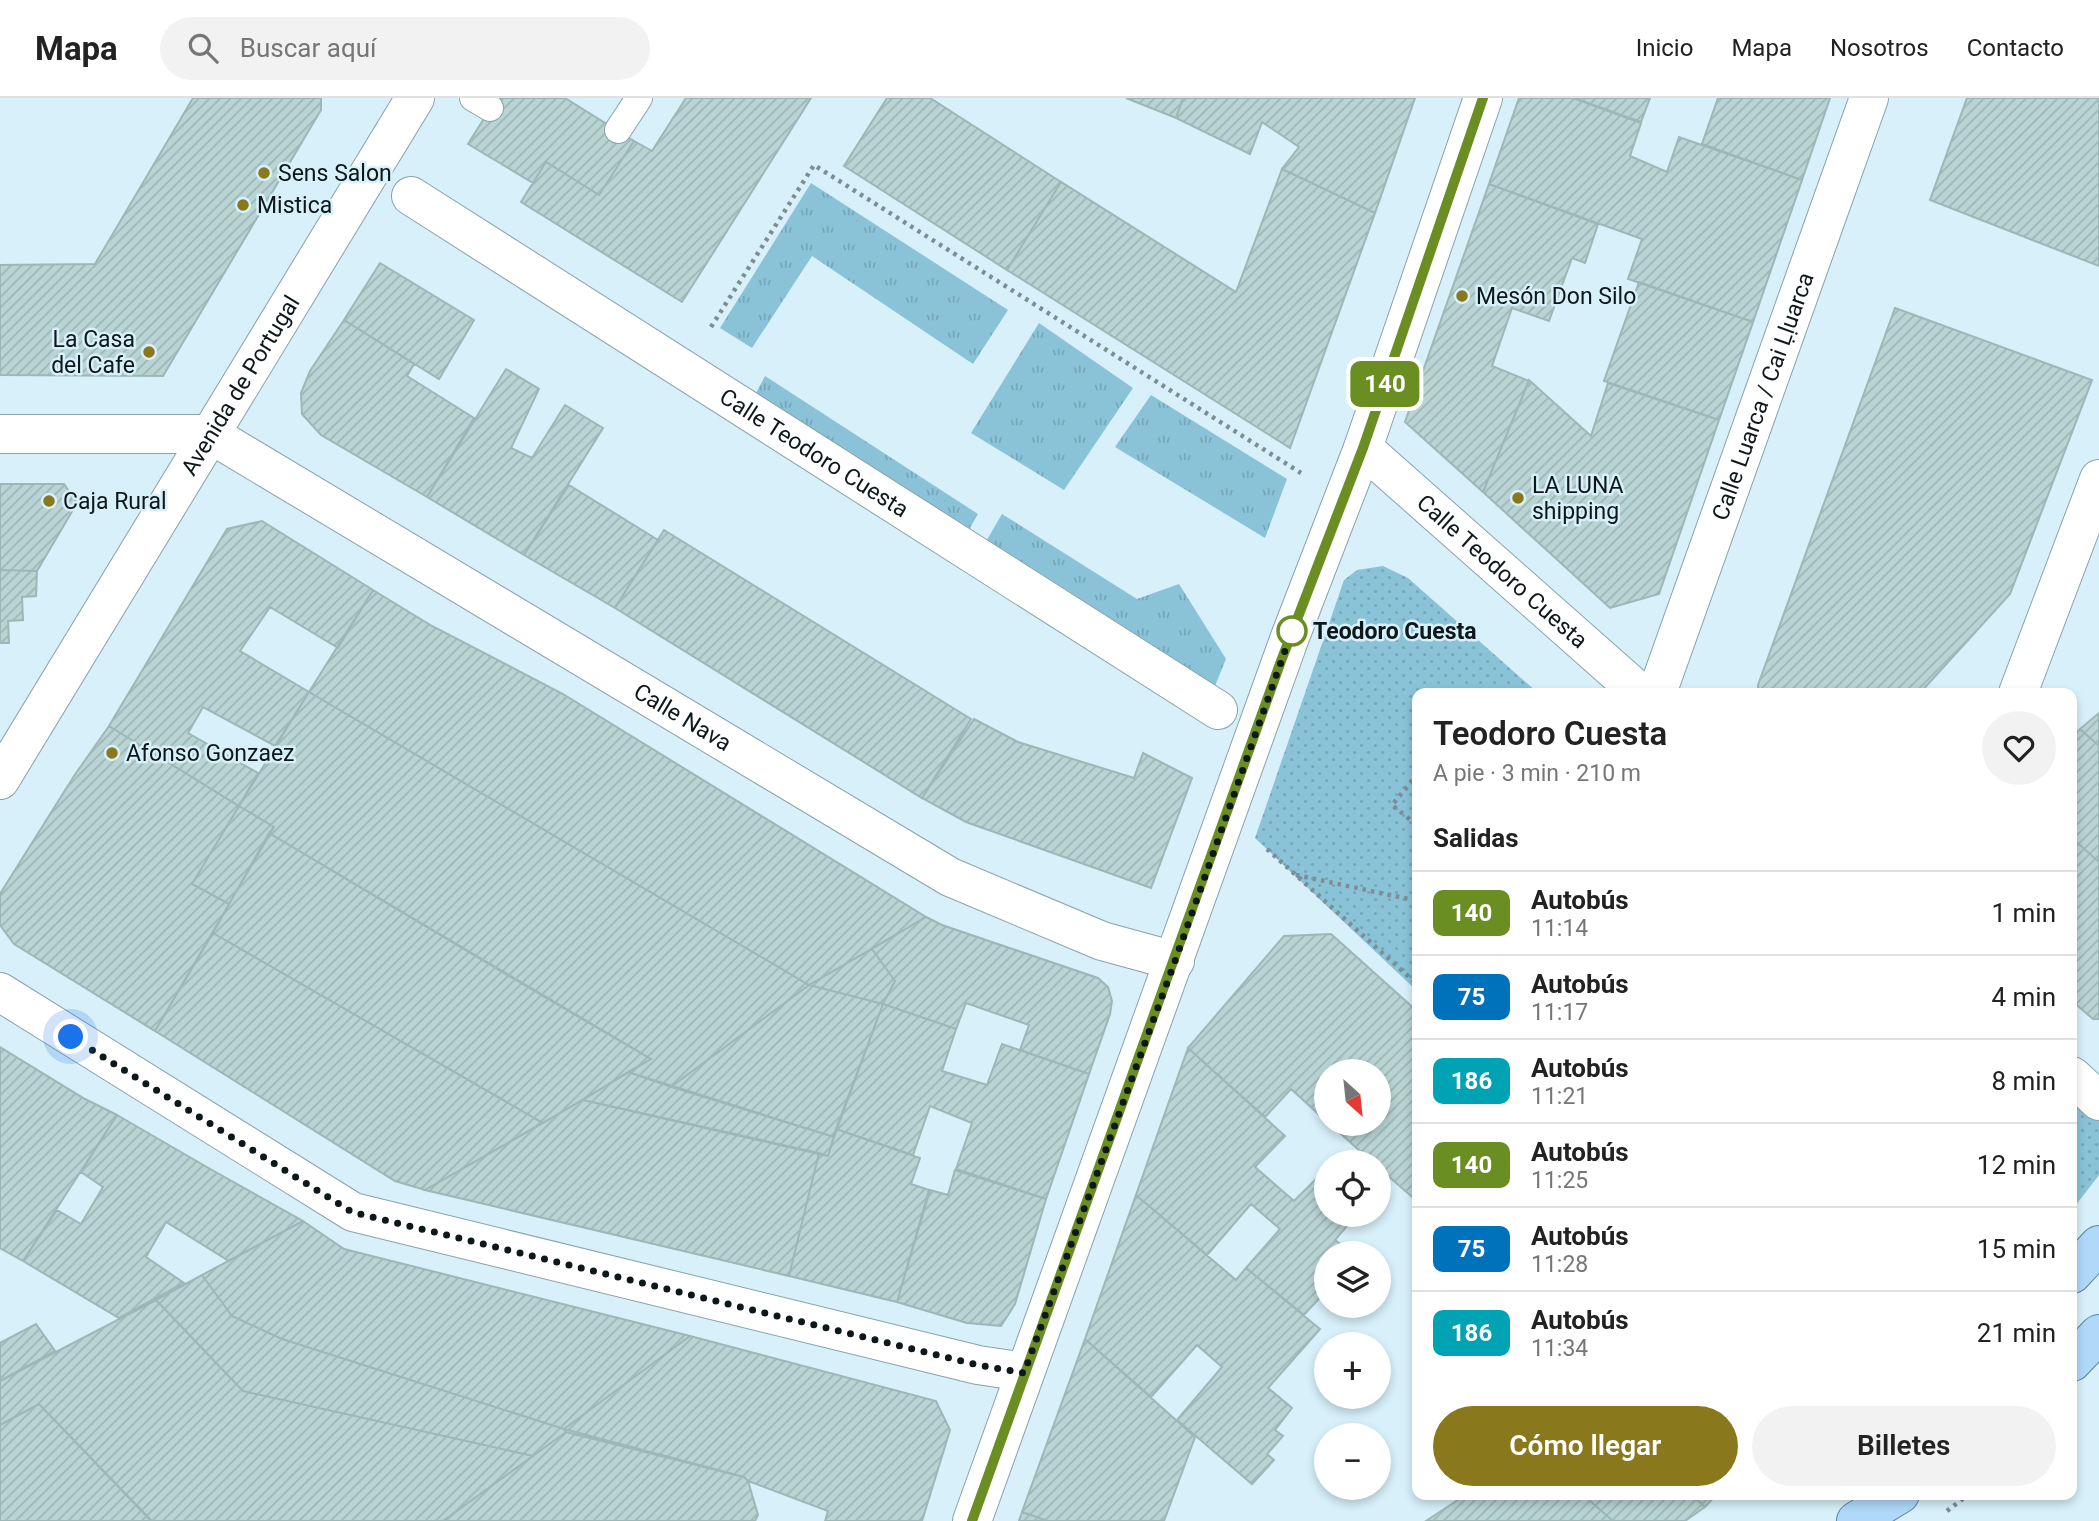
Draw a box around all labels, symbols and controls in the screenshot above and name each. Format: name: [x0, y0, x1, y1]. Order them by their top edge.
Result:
search box: [160, 17, 650, 80]
text: Mapa: [35, 29, 118, 68]
icon: search: [184, 29, 222, 67]
text: Buscar aquí: [240, 33, 376, 63]
text: Inicio: [1636, 34, 1693, 62]
text: Mapa: [1731, 34, 1792, 62]
text: Nosotros: [1830, 34, 1929, 62]
text: Contacto: [1967, 34, 2064, 62]
place label: Sens Salon: [278, 160, 392, 187]
marker: Sens Salon: [256, 165, 272, 181]
place label: Mistica: [257, 192, 332, 219]
marker: Mistica: [235, 197, 251, 213]
street label: Calle Luarca / Cai Ḷḷuarca: [1706, 269, 1819, 524]
place label: Mesón Don Silo: [1476, 283, 1636, 310]
marker: Mesón Don Silo: [1454, 288, 1470, 304]
street label: Avenida de Portugal: [175, 291, 305, 480]
place label: La Casa del Cafe: [51, 326, 135, 379]
marker: La Casa del Cafe: [141, 344, 157, 360]
line badge: 140: [1345, 361, 1425, 407]
text: 140: [1364, 370, 1406, 398]
street label: Calle Teodoro Cuesta: [715, 383, 914, 523]
place label: LA LUNA shipping: [1532, 472, 1624, 525]
place label: Caja Rural: [63, 488, 167, 515]
street label: Calle Teodoro Cuesta: [1412, 489, 1593, 654]
marker: LA LUNA shipping: [1510, 490, 1526, 506]
marker: Caja Rural: [41, 493, 57, 509]
marker: Teodoro Cuesta: [1277, 616, 1307, 646]
place label: Teodoro Cuesta: [1313, 618, 1477, 645]
street label: Calle Nava: [629, 677, 736, 757]
button: heart: [1982, 711, 2056, 785]
text: Teodoro Cuesta: [1433, 714, 1667, 753]
place label: Afonso Gonzaez: [126, 740, 295, 767]
marker: Afonso Gonzaez: [104, 745, 120, 761]
text: A pie · 3 min · 210 m: [1433, 760, 1641, 787]
text: Salidas: [1433, 823, 1519, 853]
text: Autobús: [1531, 885, 1629, 915]
text: 1 min: [1991, 898, 2056, 928]
text: 140: [1451, 899, 1492, 927]
text: 11:14: [1531, 915, 1588, 942]
text: Autobús: [1531, 969, 1629, 999]
text: 4 min: [1991, 982, 2056, 1012]
text: 75: [1458, 983, 1485, 1011]
text: 11:17: [1531, 999, 1588, 1026]
your location: [53, 1019, 88, 1054]
text: Autobús: [1531, 1053, 1629, 1083]
north arrow: [1314, 1059, 1391, 1136]
map controls: [1314, 1059, 1391, 1500]
text: 8 min: [1991, 1066, 2056, 1096]
text: 186: [1451, 1067, 1492, 1095]
text: 11:21: [1531, 1083, 1588, 1110]
text: Autobús: [1531, 1137, 1629, 1167]
button: locate: [1314, 1150, 1391, 1227]
text: 12 min: [1977, 1150, 2056, 1180]
text: 140: [1451, 1151, 1492, 1179]
text: 11:25: [1531, 1167, 1588, 1194]
text: Autobús: [1531, 1221, 1629, 1251]
text: 15 min: [1977, 1234, 2056, 1264]
text: 75: [1458, 1235, 1485, 1263]
button: layers: [1314, 1241, 1391, 1318]
text: 11:28: [1531, 1251, 1588, 1278]
text: Autobús: [1531, 1305, 1629, 1335]
text: 21 min: [1977, 1318, 2056, 1348]
text: 186: [1451, 1319, 1492, 1347]
button: +: [1314, 1332, 1391, 1409]
text: 11:34: [1531, 1335, 1588, 1362]
button: Cómo llegar: [1433, 1406, 1738, 1486]
button: Billetes: [1752, 1406, 2056, 1486]
button: −: [1314, 1423, 1391, 1500]

